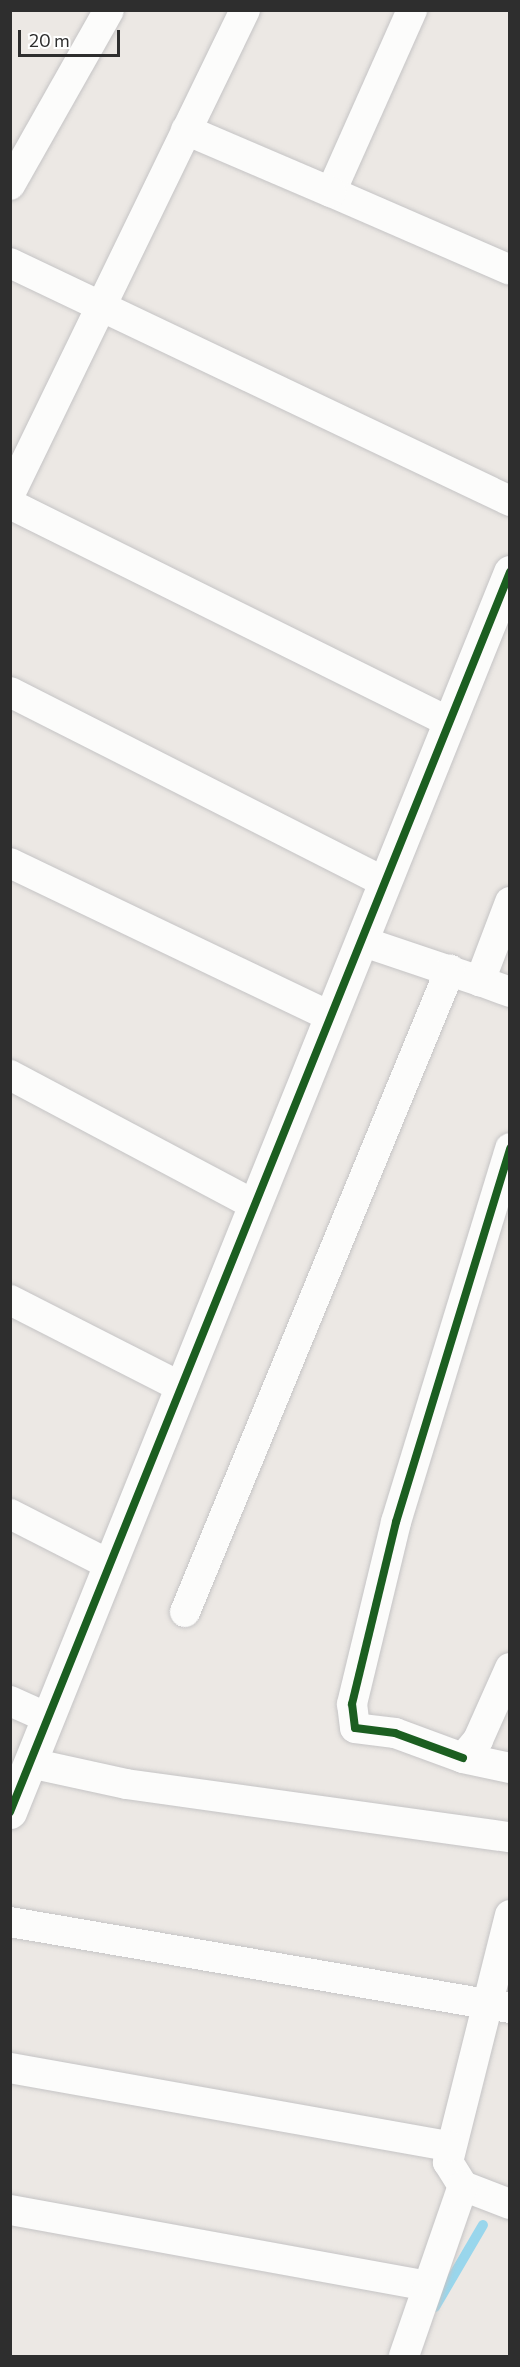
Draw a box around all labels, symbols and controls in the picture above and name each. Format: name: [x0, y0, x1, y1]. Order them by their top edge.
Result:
scale bar: [21, 18, 123, 56]
text: 20 m: [29, 29, 70, 51]

